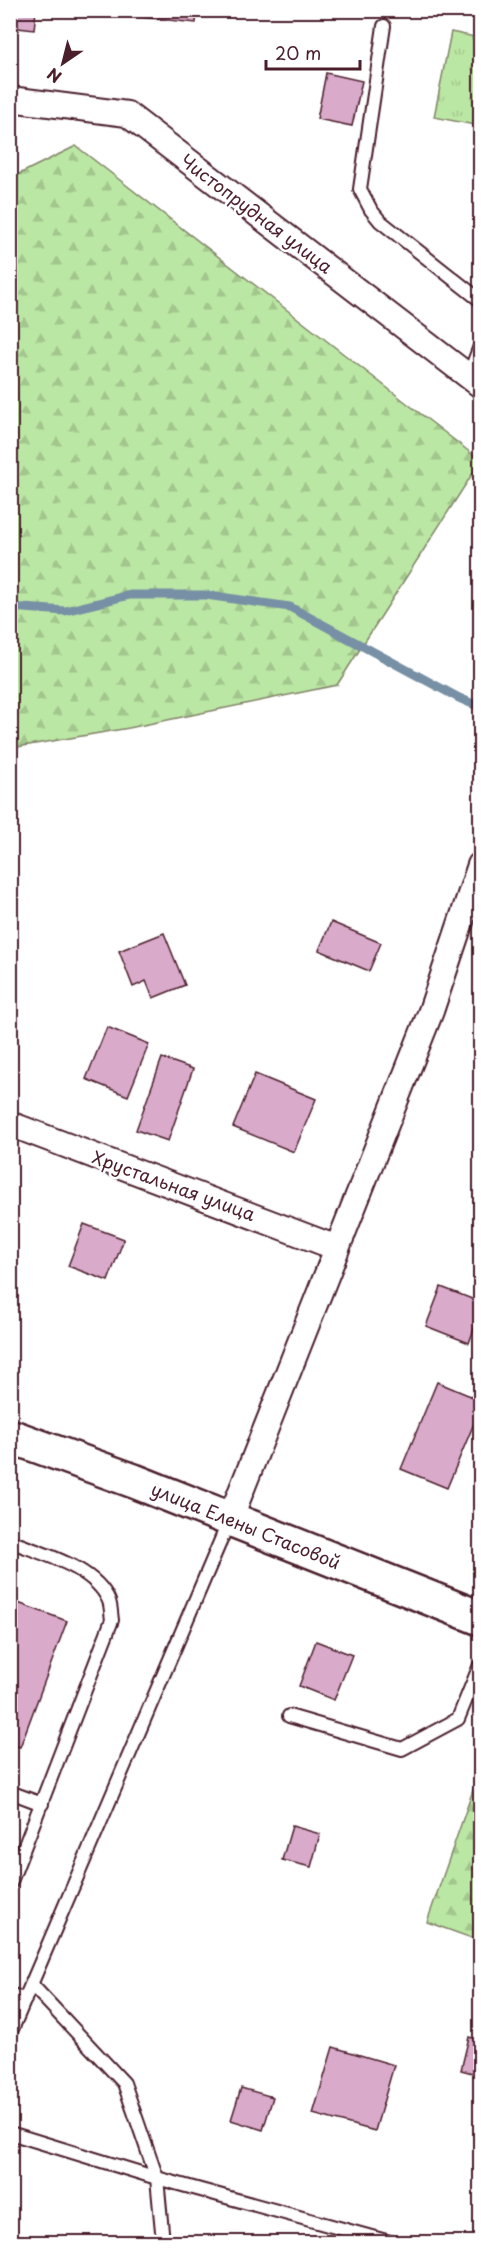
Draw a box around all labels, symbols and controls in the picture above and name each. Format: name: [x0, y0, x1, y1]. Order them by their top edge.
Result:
north arrow: [33, 33, 93, 93]
scale bar: [266, 33, 360, 71]
text: 20 m: [275, 39, 321, 66]
text: N: [42, 63, 66, 90]
street label: Чистопрудная улица: [175, 147, 339, 280]
street label: Хрустальная улица: [89, 1143, 260, 1227]
street label: улица Елены Стасовой: [147, 1475, 345, 1575]

